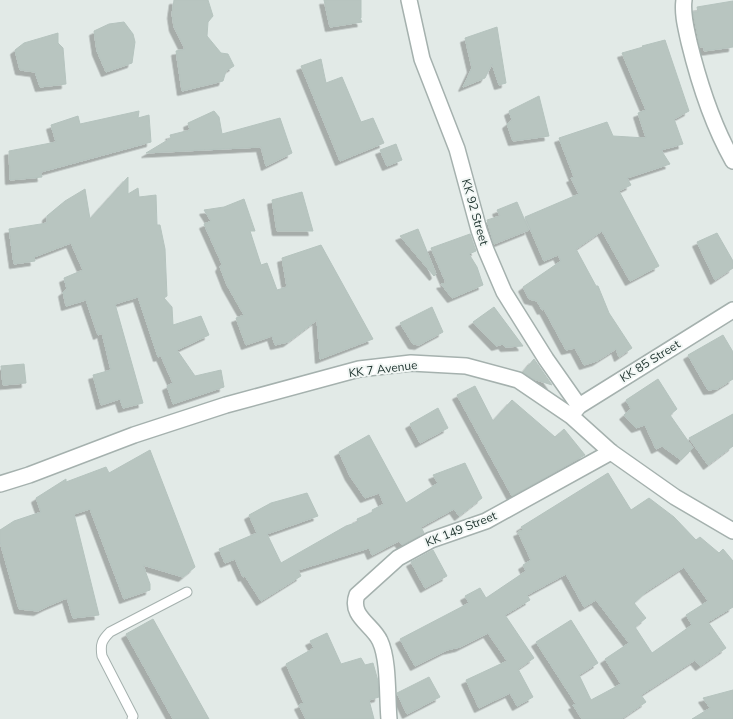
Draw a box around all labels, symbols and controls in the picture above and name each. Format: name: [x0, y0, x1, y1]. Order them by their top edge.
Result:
street label: KK 92 Street: [458, 177, 492, 248]
street label: KK 85 Street: [617, 336, 684, 386]
street label: KK 7 Avenue: [348, 357, 418, 381]
street label: KK 149 Street: [423, 507, 500, 551]

